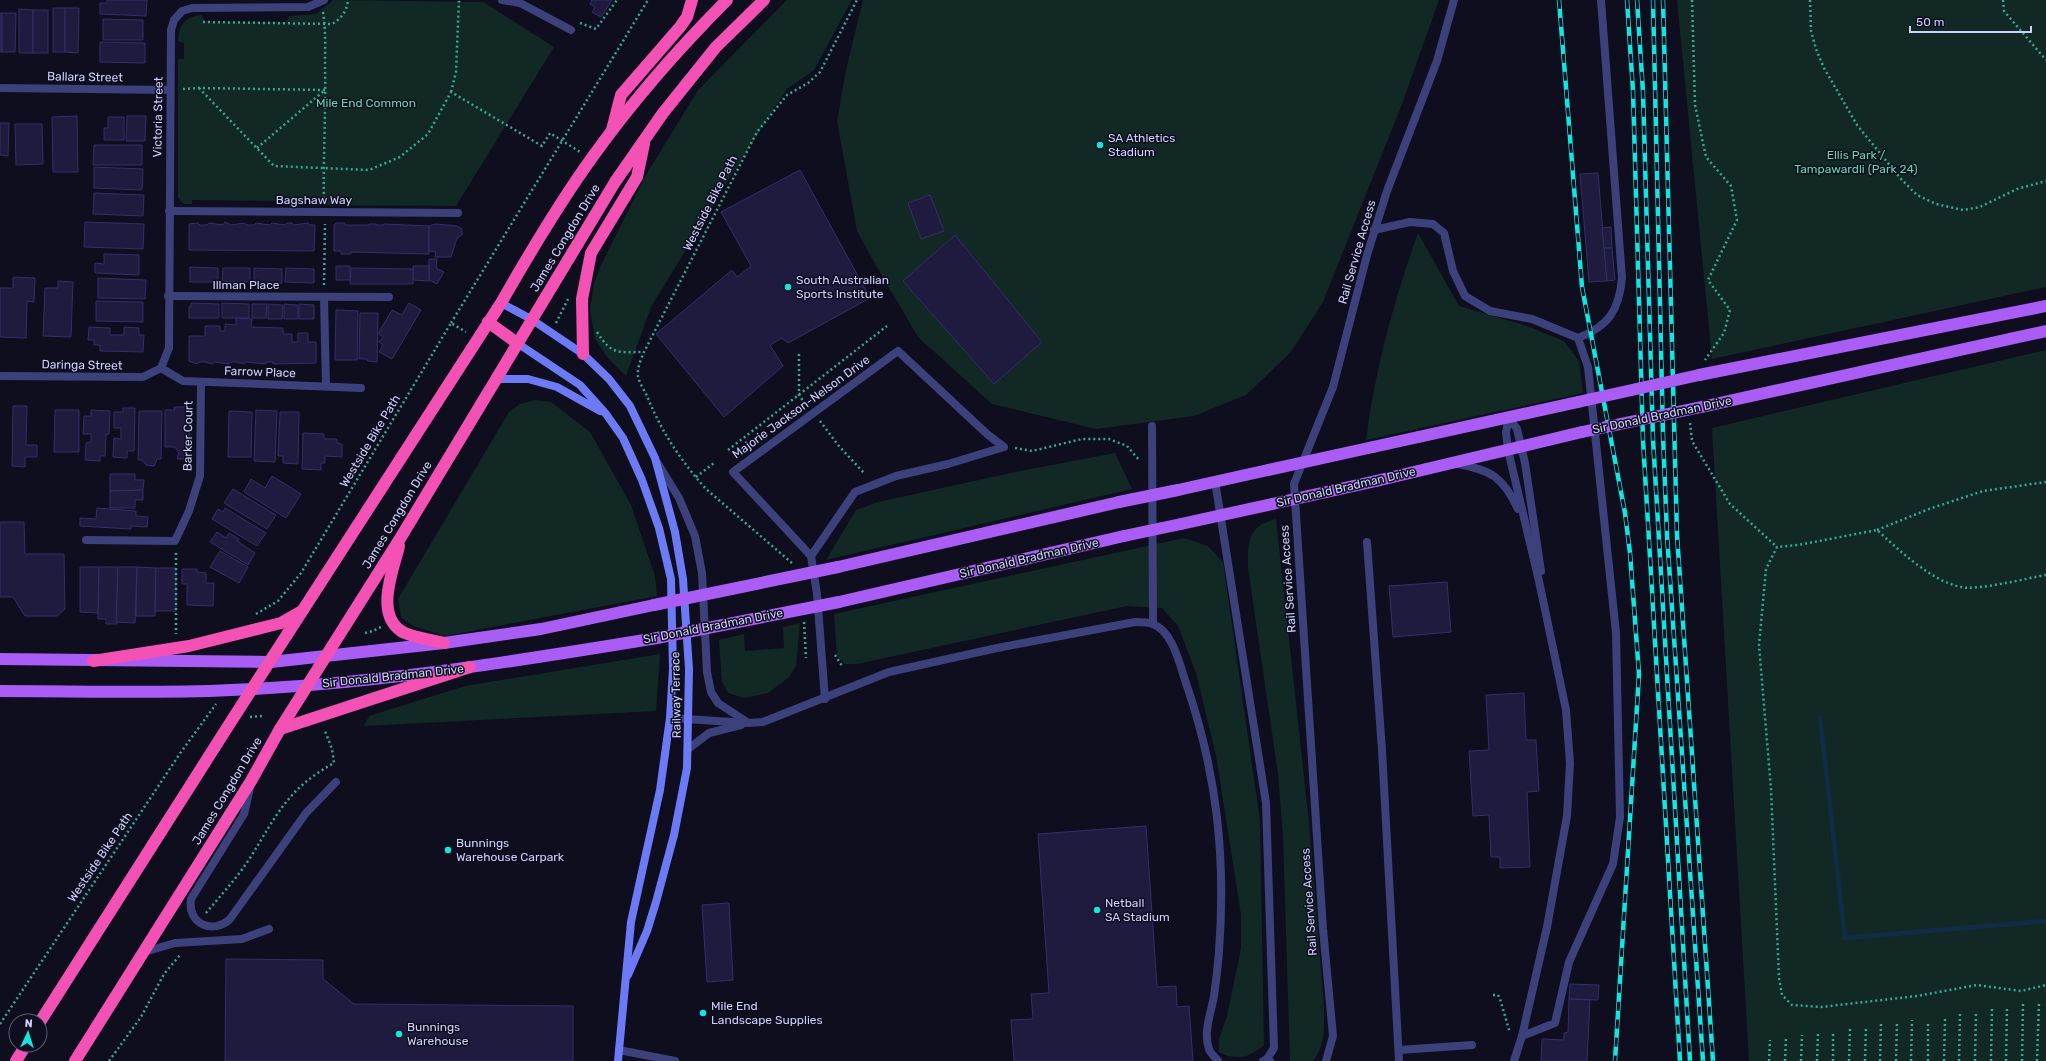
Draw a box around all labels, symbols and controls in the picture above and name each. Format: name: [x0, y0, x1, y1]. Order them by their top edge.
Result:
scale bar: [1910, 8, 2031, 34]
text: 50 m: [1916, 15, 1944, 29]
street label: Ballara Street: [47, 69, 123, 85]
street label: Victoria Street: [150, 76, 166, 157]
park label: Mile End Common: [316, 96, 416, 110]
place label: SA Athletics Stadium: [1108, 131, 1175, 159]
marker: SA Athletics Stadium: [1095, 140, 1105, 150]
park label: Ellis Park / Tampawardli (Park 24): [1794, 148, 1918, 176]
street label: Westside Bike Path: [680, 153, 740, 253]
street label: James Congdon Drive: [527, 181, 603, 294]
street label: Bagshaw Way: [276, 193, 353, 207]
street label: Rail Service Access: [1335, 198, 1379, 306]
place label: South Australian Sports Institute: [796, 273, 889, 301]
street label: Illman Place: [212, 278, 280, 292]
marker: South Australian Sports Institute: [783, 282, 793, 292]
street label: Majorie Jackson-Nelson Drive: [730, 352, 873, 462]
street label: Daringa Street: [41, 357, 123, 373]
street label: Farrow Place: [224, 364, 296, 380]
street label: Westside Bike Path: [337, 392, 403, 490]
street label: Sir Donald Bradman Drive: [1591, 393, 1733, 437]
street label: Barker Court: [180, 400, 196, 471]
street label: James Congdon Drive: [359, 458, 435, 571]
street label: Sir Donald Bradman Drive: [1275, 464, 1417, 510]
street label: Rail Service Access: [1277, 525, 1299, 633]
street label: Sir Donald Bradman Drive: [958, 535, 1100, 581]
street label: Sir Donald Bradman Drive: [642, 606, 784, 646]
street label: Railway Terrace: [668, 651, 684, 738]
street label: Sir Donald Bradman Drive: [322, 662, 465, 690]
street label: James Congdon Drive: [189, 734, 265, 847]
street label: Westside Bike Path: [65, 809, 135, 905]
place label: Bunnings Warehouse Carpark: [456, 836, 565, 864]
marker: Bunnings Warehouse Carpark: [443, 845, 453, 855]
street label: Rail Service Access: [1298, 848, 1320, 956]
place label: Netball SA Stadium: [1105, 896, 1170, 924]
marker: Netball SA Stadium: [1092, 905, 1102, 915]
place label: Mile End Landscape Supplies: [711, 999, 823, 1027]
marker: Mile End Landscape Supplies: [698, 1008, 708, 1018]
north arrow: [8, 1013, 48, 1053]
text: N: [24, 1017, 33, 1030]
place label: Bunnings Warehouse: [407, 1020, 469, 1048]
marker: Bunnings Warehouse: [394, 1029, 404, 1039]

